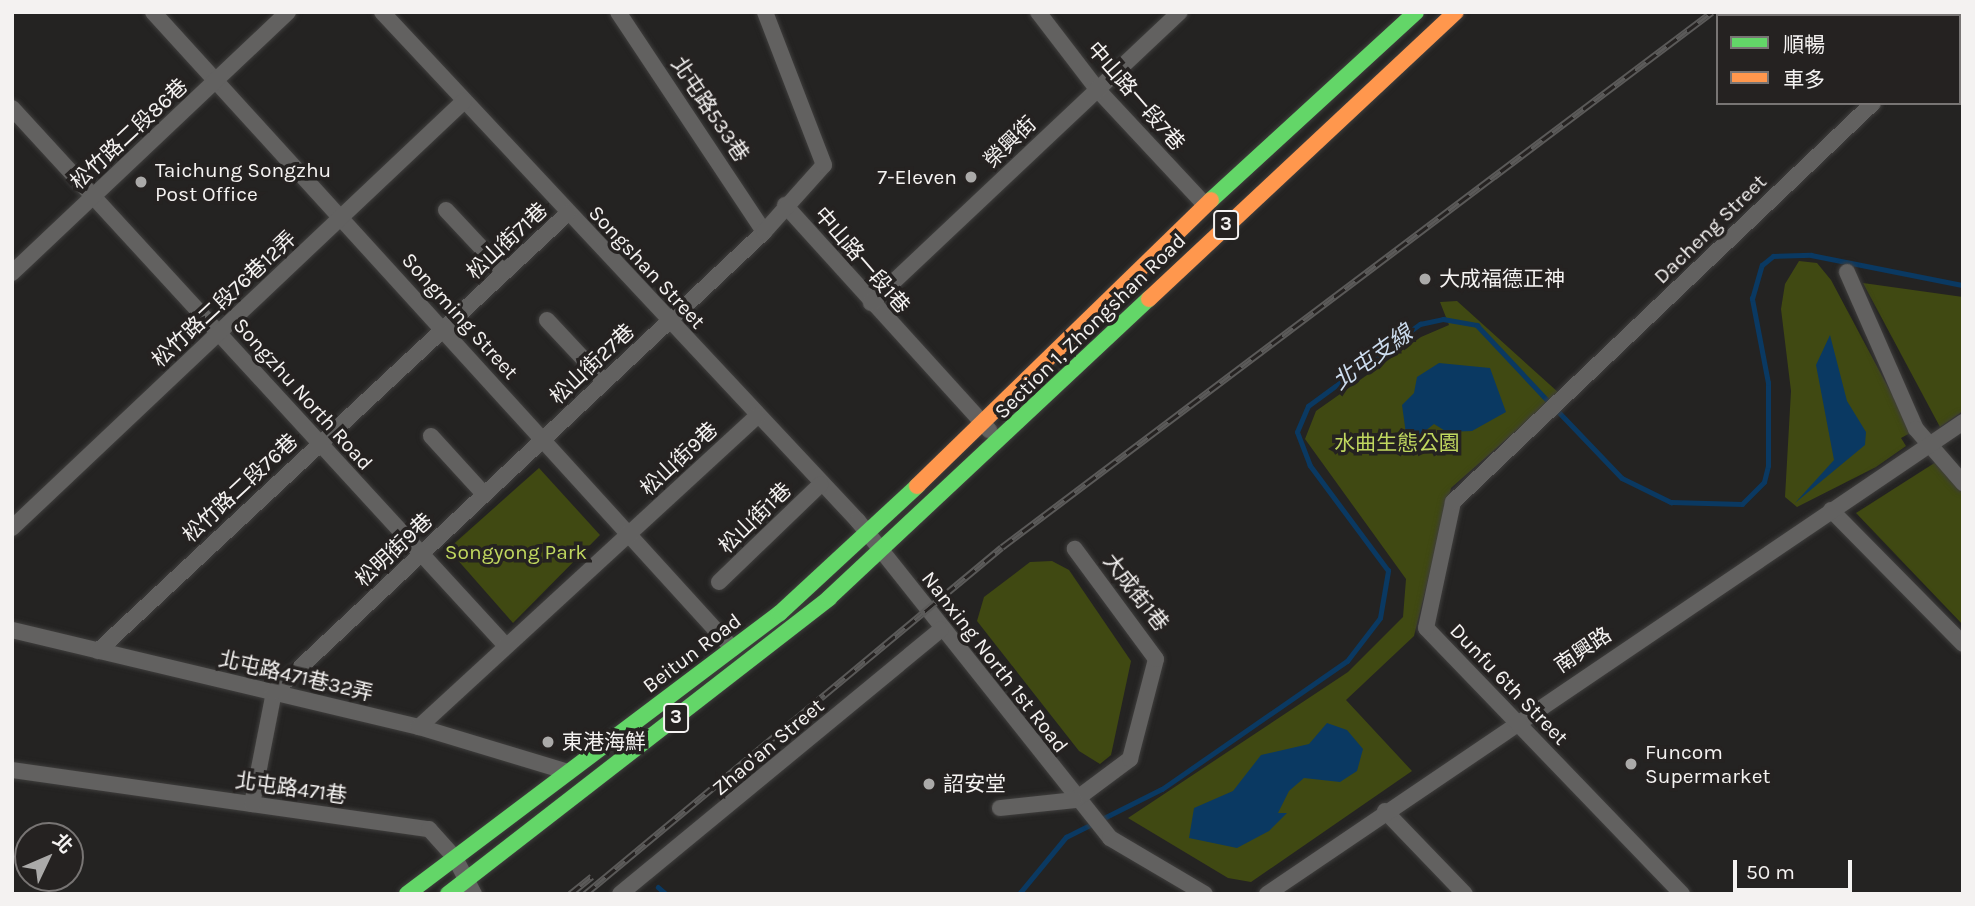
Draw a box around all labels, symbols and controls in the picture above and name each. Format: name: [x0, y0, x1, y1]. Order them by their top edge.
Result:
legend: [1716, 14, 1961, 105]
text: 順暢: [1783, 33, 1825, 57]
street label: 中山路一段7巷: [1082, 36, 1190, 156]
street label: 北屯路533巷: [666, 52, 754, 166]
text: 車多: [1783, 68, 1825, 92]
street label: 松竹路二段86巷: [65, 73, 193, 195]
street label: 榮興街: [979, 111, 1041, 173]
place label: Taichung Songzhu Post Office: [155, 157, 331, 207]
place label: 7-Eleven: [877, 164, 957, 190]
marker: 7-Eleven: [963, 169, 979, 185]
street label: Dacheng Street: [1648, 169, 1772, 289]
marker: Taichung Songzhu Post Office: [133, 174, 149, 190]
street label: 松山街71巷: [462, 197, 552, 285]
street label: Songshan Street: [583, 200, 711, 334]
street label: 中山路一段1巷: [809, 202, 915, 318]
road number: 3: [1212, 210, 1240, 241]
street label: 松竹路二段76巷12弄: [147, 226, 301, 372]
street label: Section 1, Zhongshan Road: [989, 228, 1191, 424]
street label: Songming Street: [397, 247, 523, 385]
place label: 大成福德正神: [1439, 266, 1565, 292]
marker: 大成福德正神: [1417, 271, 1433, 287]
street label: Songzhu North Road: [228, 313, 378, 475]
street label: 松山街27巷: [545, 319, 639, 409]
water label: 北屯支線: [1328, 320, 1418, 396]
street label: 松山街9巷: [635, 417, 723, 501]
street label: 松竹路二段76巷: [177, 428, 303, 548]
park label: 水曲生態公園: [1334, 430, 1460, 456]
street label: 松山街1巷: [714, 477, 796, 559]
street label: 松明街9巷: [350, 508, 438, 592]
park label: Songyong Park: [445, 539, 587, 565]
street label: 大成街1巷: [1098, 548, 1174, 636]
street label: Nanxing North 1st Road: [916, 566, 1074, 758]
street label: Beitun Road: [638, 608, 746, 698]
street label: Dunfu 6th Street: [1445, 618, 1573, 750]
street label: 南興路: [1550, 622, 1616, 678]
street label: 北屯路471巷32弄: [216, 646, 376, 706]
street label: Zhao'an Street: [707, 693, 829, 801]
road number: 3: [662, 702, 690, 734]
place label: 東港海鮮: [562, 729, 646, 755]
marker: 東港海鮮: [540, 734, 556, 750]
place label: Funcom Supermarket: [1645, 739, 1770, 789]
marker: Funcom Supermarket: [1623, 756, 1639, 772]
street label: 北屯路471巷: [234, 768, 348, 808]
place label: 詔安堂: [943, 771, 1006, 797]
marker: 詔安堂: [921, 776, 937, 792]
north arrow: [14, 822, 84, 892]
text: 北: [48, 829, 77, 858]
scale bar: [1737, 846, 1856, 890]
text: 50 m: [1746, 860, 1795, 884]

